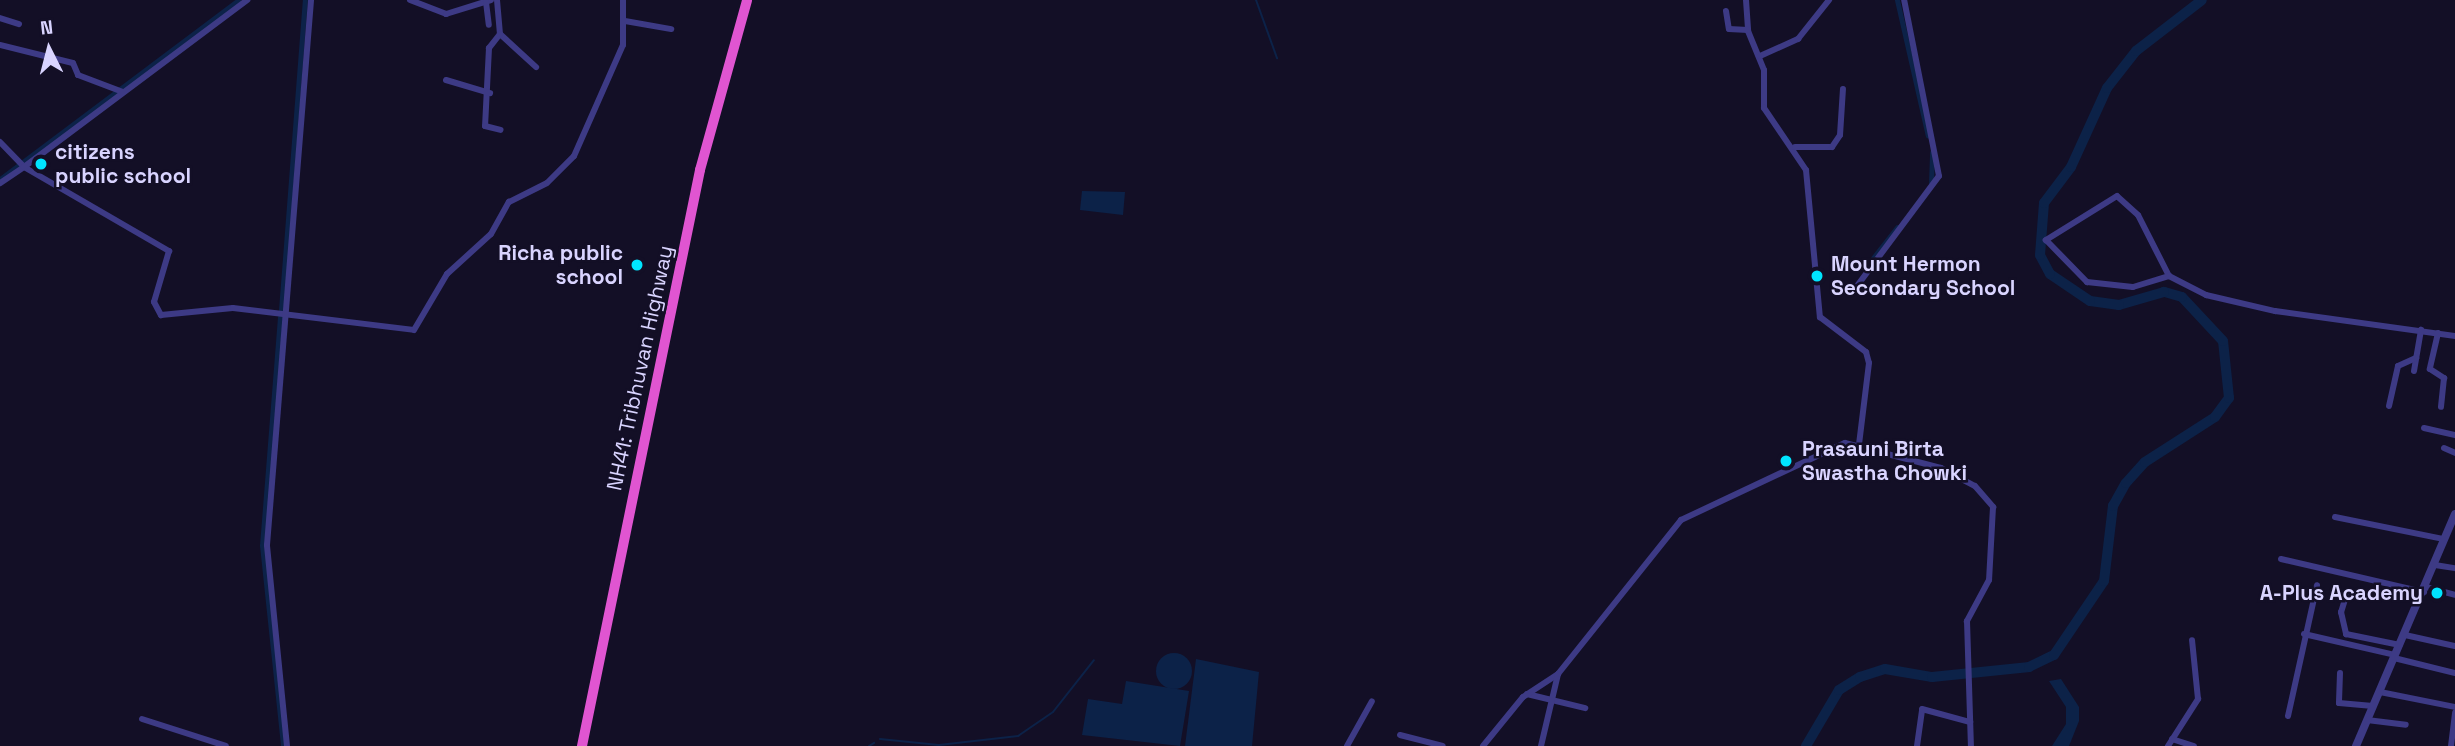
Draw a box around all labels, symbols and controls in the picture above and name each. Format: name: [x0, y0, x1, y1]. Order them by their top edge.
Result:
north arrow: [14, 14, 84, 84]
text: N: [39, 15, 54, 41]
place label: citizens public school: [55, 139, 191, 189]
marker: citizens public school: [33, 156, 49, 172]
place label: Richa public school: [498, 240, 623, 290]
street label: NH41: Tribhuvan Highway: [602, 243, 678, 493]
place label: Mount Hermon Secondary School: [1831, 251, 2015, 301]
marker: Richa public school: [629, 257, 645, 273]
marker: Mount Hermon Secondary School: [1809, 268, 1825, 284]
place label: Prasauni Birta Swastha Chowki: [1802, 436, 1967, 486]
marker: Prasauni Birta Swastha Chowki: [1776, 451, 1796, 471]
place label: A-Plus Academy: [2259, 580, 2423, 606]
marker: A-Plus Academy: [2429, 585, 2445, 601]

